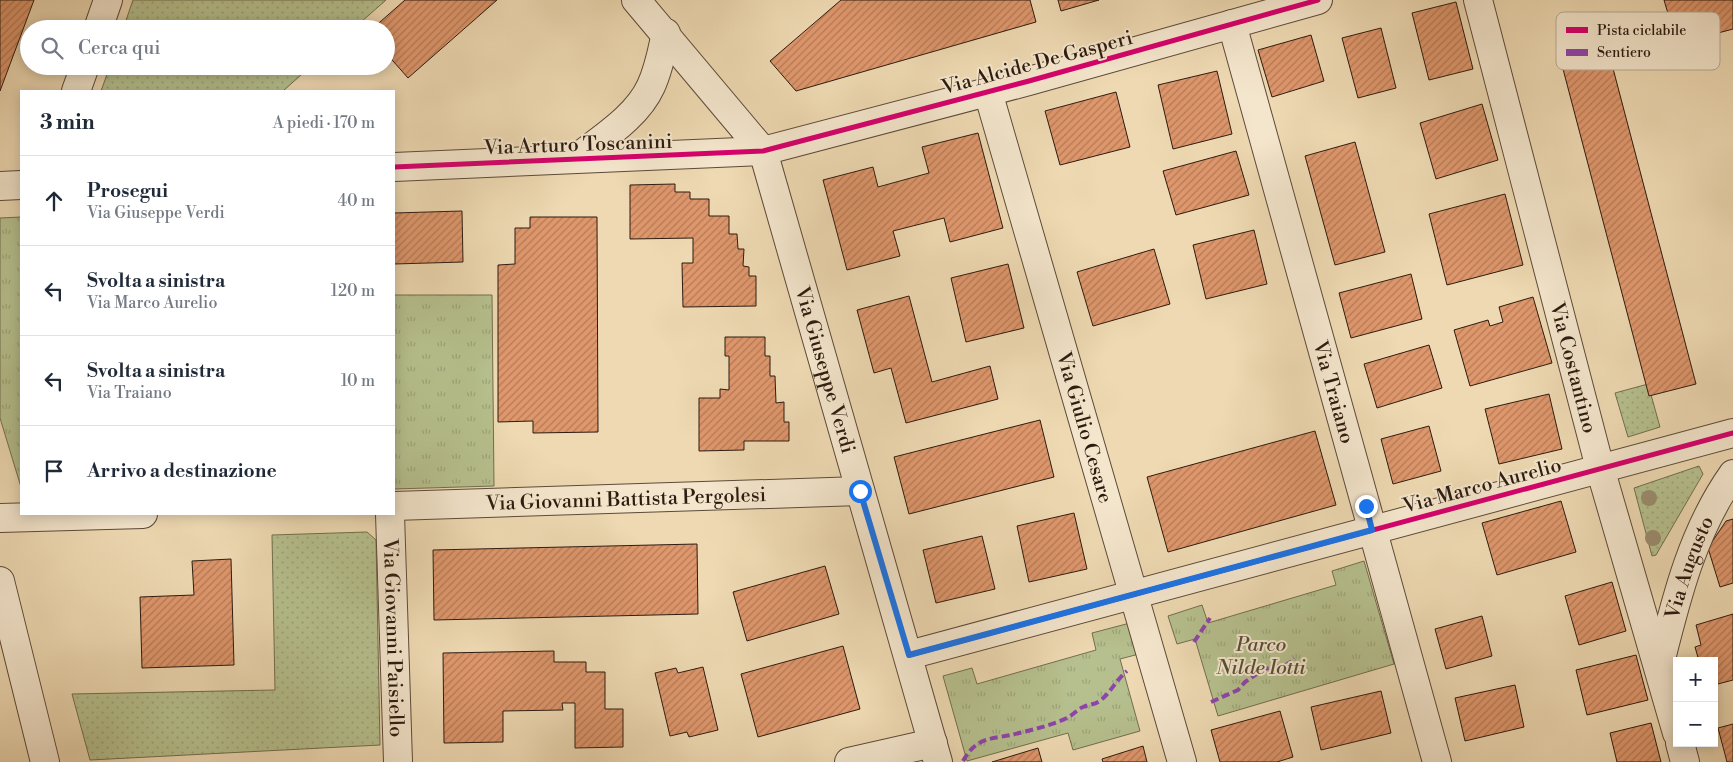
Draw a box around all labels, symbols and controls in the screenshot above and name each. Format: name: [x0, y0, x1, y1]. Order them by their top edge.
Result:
legend: [1556, 12, 1720, 70]
search box: [20, 20, 395, 75]
text: Pista ciclabile: [1597, 22, 1686, 40]
street label: Via Alcide De Gasperi: [938, 26, 1136, 101]
icon: search: [38, 34, 66, 62]
text: Cerca qui: [78, 36, 161, 60]
text: Sentiero: [1597, 44, 1651, 62]
text: 3 min: [40, 110, 95, 136]
text: A piedi · 170 m: [273, 113, 375, 133]
street label: Via Arturo Toscanini: [482, 130, 673, 161]
text: Prosegui: [87, 179, 168, 203]
icon: ahead: [40, 187, 68, 215]
text: 40 m: [338, 191, 375, 211]
text: Via Giuseppe Verdi: [87, 203, 225, 223]
text: Svolta a sinistra: [87, 269, 225, 293]
icon: left: [40, 277, 68, 305]
text: 120 m: [331, 281, 375, 301]
street label: Via Giuseppe Verdi: [788, 283, 860, 457]
text: Via Marco Aurelio: [87, 293, 217, 313]
street label: Via Costantino: [1543, 299, 1601, 436]
street label: Via Traiano: [1306, 337, 1359, 447]
street label: Via Giulio Cesare: [1050, 348, 1117, 506]
text: Svolta a sinistra: [87, 359, 225, 383]
icon: left: [40, 367, 68, 395]
text: 10 m: [341, 371, 375, 391]
text: Via Traiano: [87, 383, 172, 403]
street label: Via Marco Aurelio: [1399, 453, 1564, 520]
icon: arrive: [40, 457, 68, 485]
text: Arrivo a destinazione: [87, 459, 277, 483]
route start: [849, 480, 872, 503]
street label: Via Giovanni Battista Pergolesi: [484, 483, 767, 517]
route end: [1355, 495, 1378, 518]
street label: Via Augusto: [1661, 512, 1720, 623]
street label: Via Giovanni Paisiello: [377, 537, 408, 738]
park label: Parco Nilde Iotti: [1215, 633, 1307, 681]
map controls: [1673, 657, 1718, 747]
button: +: [1673, 657, 1718, 702]
button: −: [1673, 702, 1718, 747]

